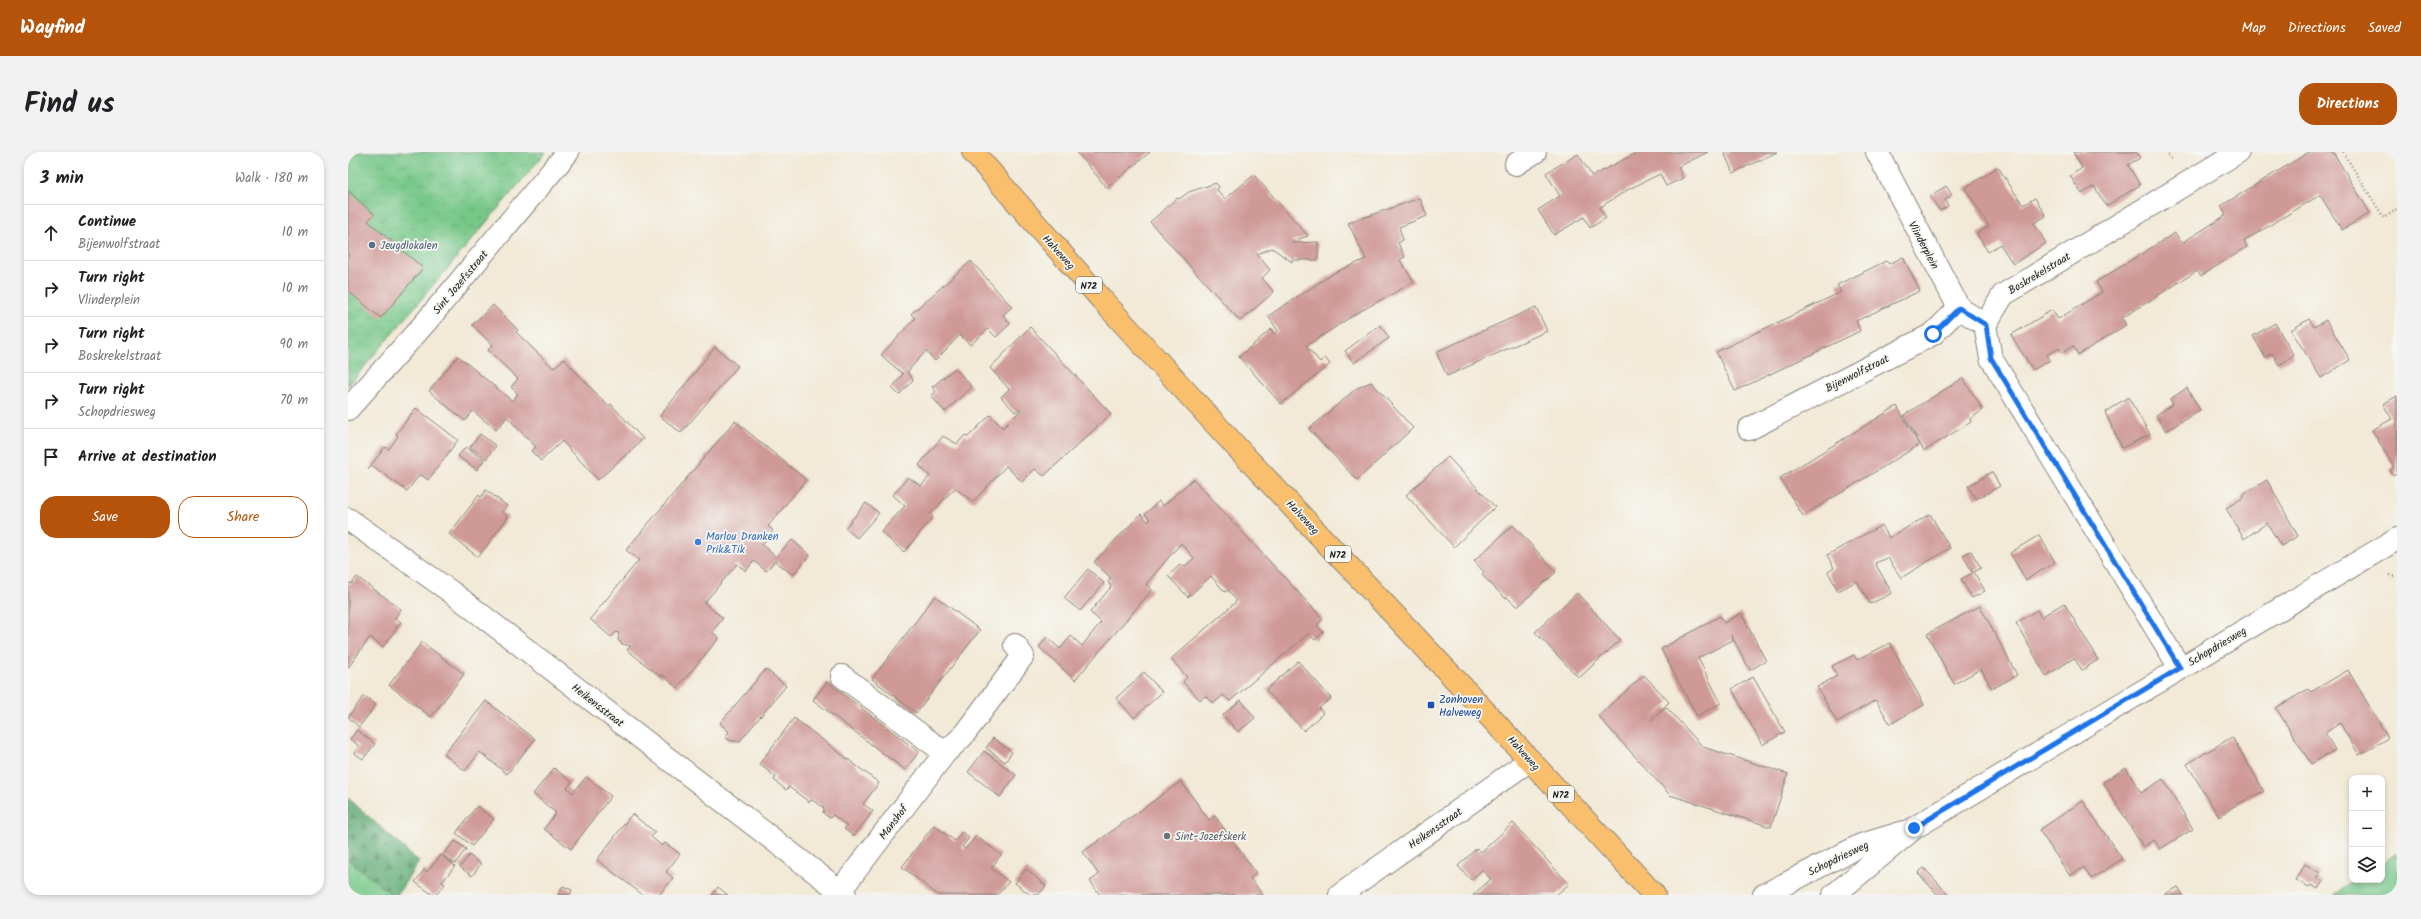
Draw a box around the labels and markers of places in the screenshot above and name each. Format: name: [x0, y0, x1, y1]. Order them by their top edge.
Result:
place label: Jeugdlokalen: [380, 237, 438, 255]
marker: Jeugdlokalen: [367, 240, 377, 250]
place label: Marlou Dranken Prik&Tik: [706, 528, 779, 559]
marker: Marlou Dranken Prik&Tik: [693, 537, 703, 547]
place label: Zonhoven Halveweg: [1439, 691, 1483, 722]
marker: Zonhoven Halveweg: [1426, 700, 1436, 710]
place label: Sint-Jozefskerk: [1175, 828, 1247, 846]
marker: Sint-Jozefskerk: [1162, 831, 1172, 841]

